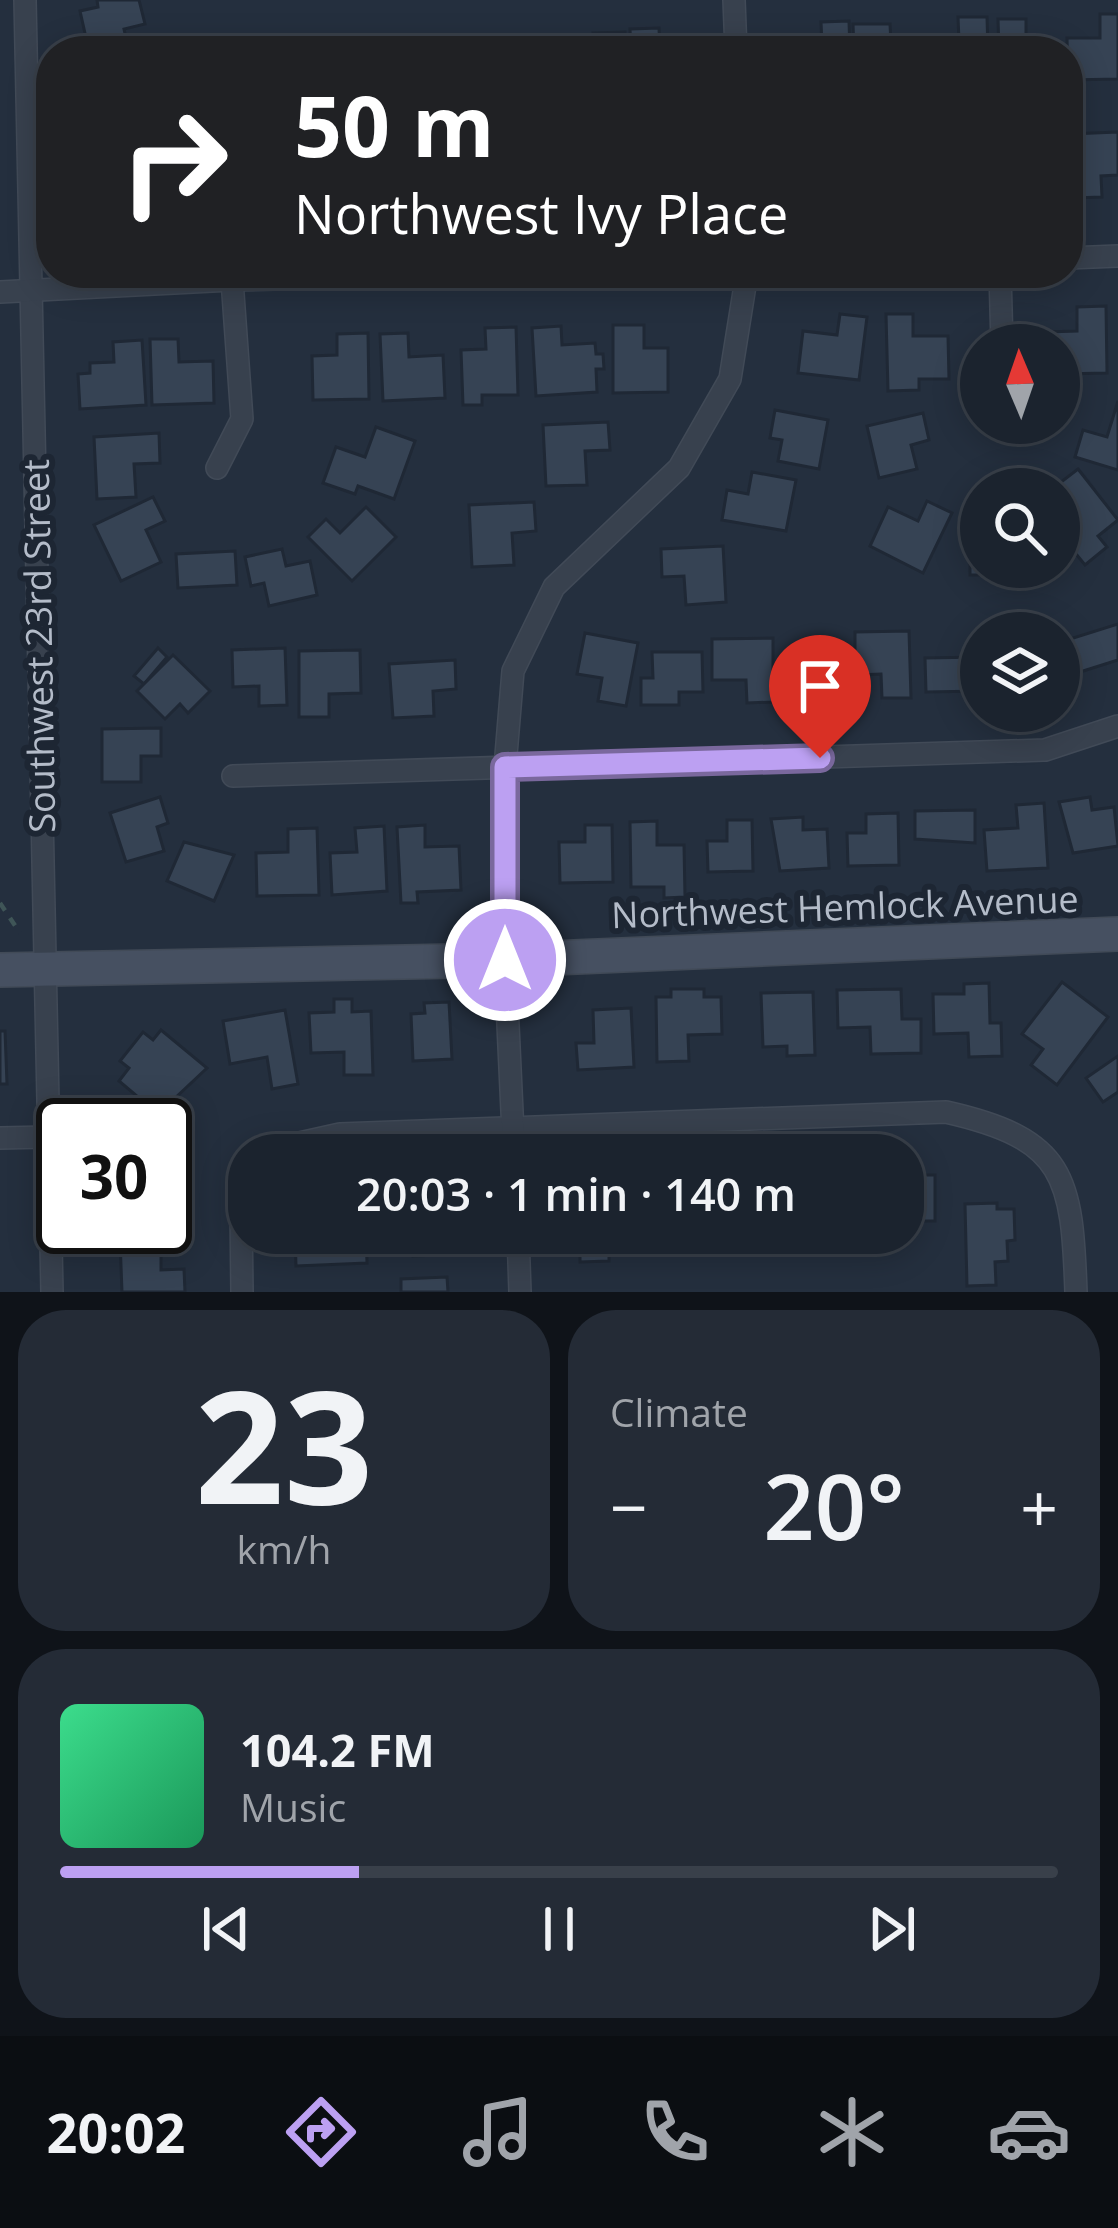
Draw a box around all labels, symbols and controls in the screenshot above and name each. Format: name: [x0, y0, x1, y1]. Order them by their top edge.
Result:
text: 50 m: [294, 67, 494, 182]
icon: right: [96, 84, 252, 240]
text: Northwest Ivy Place: [294, 176, 788, 250]
north arrow: [960, 324, 1080, 444]
map controls: [960, 324, 1080, 732]
street label: Southwest 23rd Street: [11, 459, 66, 833]
button: search: [960, 468, 1080, 588]
button: layers: [960, 612, 1080, 732]
pin: [769, 635, 871, 758]
icon: arrive: [787, 653, 853, 719]
street label: Northwest Hemlock Avenue: [611, 874, 1079, 939]
position arrow: [442, 897, 568, 1023]
speed limit sign: 30: [36, 1098, 192, 1254]
text: 20:03 · 1 min · 140 m: [356, 1163, 796, 1224]
text: 23: [195, 1337, 373, 1550]
text: Climate: [610, 1385, 748, 1438]
text: 20°: [763, 1444, 905, 1566]
text: −: [610, 1461, 648, 1551]
text: +: [1020, 1461, 1058, 1551]
text: km/h: [237, 1522, 331, 1575]
text: 104.2 FM: [240, 1719, 435, 1780]
text: Music: [240, 1780, 346, 1833]
icon: previous: [193, 1896, 259, 1962]
icon: pause: [526, 1896, 592, 1962]
icon: next: [859, 1896, 925, 1962]
icon: directions: [279, 2090, 363, 2174]
icon: music: [456, 2090, 540, 2174]
icon: phone: [633, 2090, 717, 2174]
icon: climate: [810, 2090, 894, 2174]
icon: car: [987, 2090, 1071, 2174]
text: 20:02: [47, 2095, 185, 2169]

